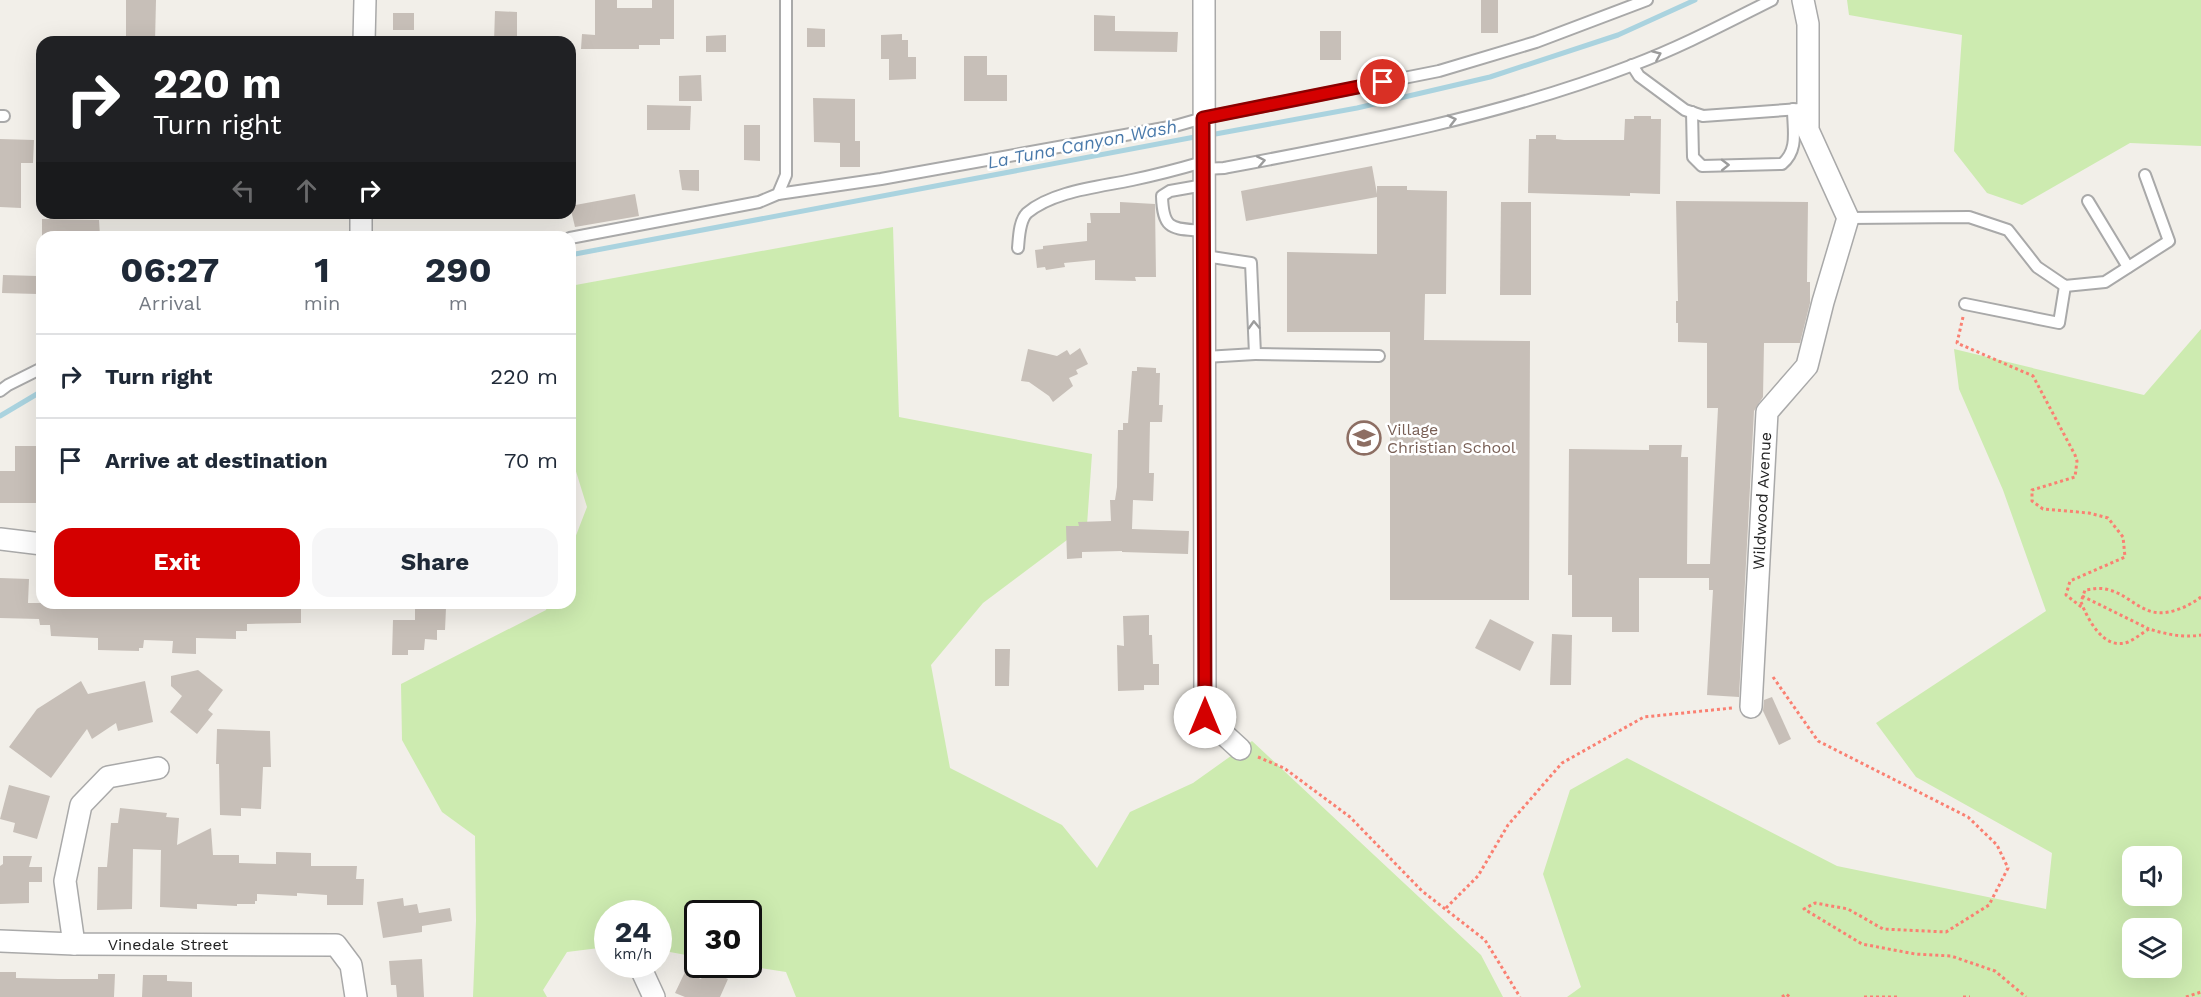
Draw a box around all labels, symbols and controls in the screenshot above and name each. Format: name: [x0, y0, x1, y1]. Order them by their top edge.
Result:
one-way arrow: [1651, 50, 1662, 62]
pin: [1357, 56, 1408, 107]
text: 220 m: [153, 59, 282, 108]
icon: right: [54, 60, 132, 138]
icon: arrive: [1366, 65, 1399, 98]
text: Turn right: [153, 109, 282, 141]
water label: La Tuna Canyon Wash: [985, 115, 1179, 173]
one-way arrow: [1447, 115, 1457, 128]
one-way arrow: [1256, 155, 1266, 168]
one-way arrow: [1720, 159, 1729, 171]
icon: left: [227, 174, 260, 207]
icon: ahead: [290, 174, 323, 207]
icon: right: [353, 174, 386, 207]
text: 06:27: [120, 249, 219, 291]
text: 1: [314, 249, 330, 291]
text: 290: [425, 249, 492, 291]
text: Arrival: [139, 291, 201, 315]
text: min: [304, 291, 340, 315]
text: m: [449, 291, 468, 315]
one-way arrow: [1247, 321, 1260, 330]
icon: right: [54, 360, 87, 393]
text: Turn right: [105, 364, 212, 389]
text: 220 m: [490, 364, 558, 389]
school or university icon: Village Christian School: [1346, 420, 1382, 456]
place label: Village Christian School: [1387, 420, 1516, 457]
street label: Wildwood Avenue: [1749, 431, 1775, 571]
icon: arrive: [54, 444, 87, 477]
text: Arrive at destination: [105, 448, 328, 473]
text: 70 m: [504, 448, 558, 473]
button: Exit: [54, 528, 300, 597]
button: Share: [312, 528, 558, 597]
position arrow: [1173, 685, 1237, 749]
map controls: [2122, 846, 2182, 978]
button: sound: [2122, 846, 2182, 906]
speed limit sign: 30: [684, 900, 762, 978]
text: 24: [615, 914, 651, 949]
button: layers: [2122, 918, 2182, 978]
street label: Vinedale Street: [108, 935, 229, 954]
text: km/h: [614, 945, 652, 963]

